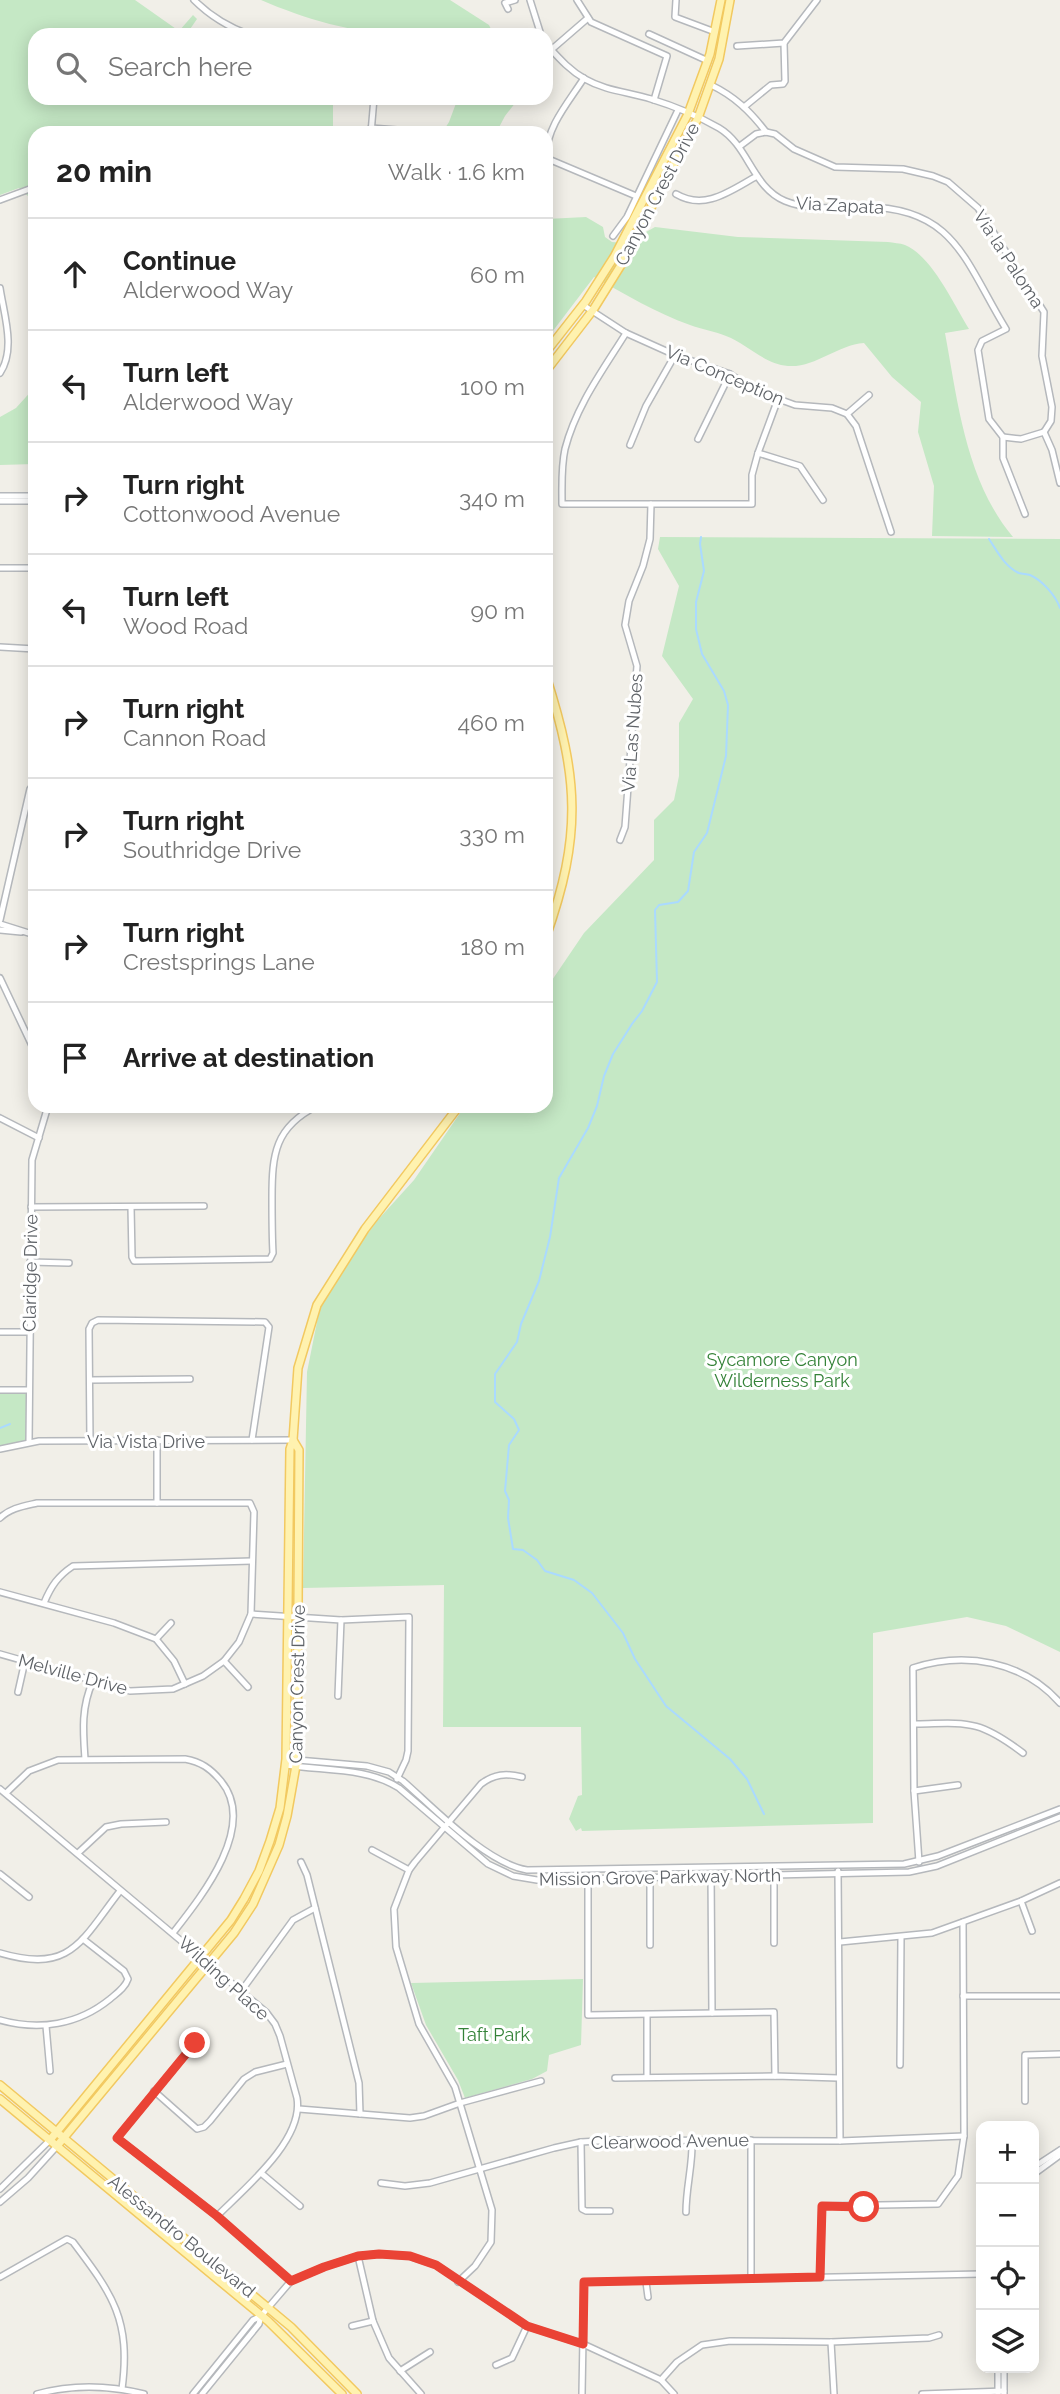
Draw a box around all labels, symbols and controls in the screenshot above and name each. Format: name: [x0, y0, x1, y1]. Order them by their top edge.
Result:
search box: [28, 28, 553, 105]
icon: search: [52, 48, 90, 86]
text: Search here: [108, 52, 252, 82]
street label: Canyon Crest Drive: [610, 119, 704, 269]
text: 20 min: [56, 154, 152, 189]
text: Walk · 1.6 km: [388, 158, 525, 185]
street label: Via Zapata: [795, 192, 885, 218]
street label: Via la Paloma: [970, 206, 1048, 312]
text: Continue: [123, 246, 236, 276]
icon: ahead: [56, 255, 94, 293]
text: 60 m: [470, 261, 525, 288]
text: Alderwood Way: [123, 276, 293, 303]
street label: Via Conception: [663, 341, 787, 409]
text: Turn left: [123, 358, 229, 388]
icon: left: [56, 367, 94, 405]
text: 100 m: [460, 373, 525, 400]
text: Alderwood Way: [123, 388, 293, 415]
text: Turn right: [123, 470, 244, 500]
icon: right: [56, 479, 94, 517]
text: 340 m: [459, 485, 525, 512]
text: Cottonwood Avenue: [123, 500, 340, 527]
text: Turn left: [123, 582, 229, 612]
icon: left: [56, 591, 94, 629]
text: 90 m: [470, 597, 525, 624]
text: Wood Road: [123, 612, 248, 639]
street label: Via Las Nubes: [617, 673, 647, 793]
text: Turn right: [123, 694, 244, 724]
icon: right: [56, 703, 94, 741]
text: 460 m: [457, 709, 525, 736]
text: Cannon Road: [123, 724, 266, 751]
text: Turn right: [123, 806, 244, 836]
icon: right: [56, 815, 94, 853]
text: 330 m: [459, 821, 525, 848]
text: Southridge Drive: [123, 836, 301, 863]
text: Turn right: [123, 918, 244, 948]
icon: right: [56, 927, 94, 965]
text: 180 m: [460, 933, 525, 960]
text: Crestsprings Lane: [123, 948, 315, 975]
icon: arrive: [56, 1039, 94, 1077]
text: Arrive at destination: [123, 1043, 374, 1073]
street label: Claridge Drive: [18, 1214, 42, 1332]
park label: Sycamore Canyon Wilderness Park: [706, 1349, 858, 1391]
street label: Via Vista Drive: [87, 1431, 206, 1452]
street label: Canyon Crest Drive: [285, 1604, 309, 1764]
street label: Melville Drive: [16, 1649, 130, 1699]
street label: Mission Grove Parkway North: [539, 1864, 781, 1890]
street label: Wilding Place: [174, 1932, 274, 2025]
park label: Taft Park: [458, 2024, 531, 2045]
route end: [179, 2027, 210, 2058]
map controls: [976, 2121, 1039, 2373]
button: +: [976, 2121, 1039, 2184]
street label: Clearwood Avenue: [591, 2129, 750, 2153]
street label: Alessandro Boulevard: [104, 2170, 260, 2302]
button: −: [976, 2184, 1039, 2247]
route start: [848, 2191, 879, 2222]
button: locate: [976, 2247, 1039, 2310]
button: layers: [976, 2310, 1039, 2373]

